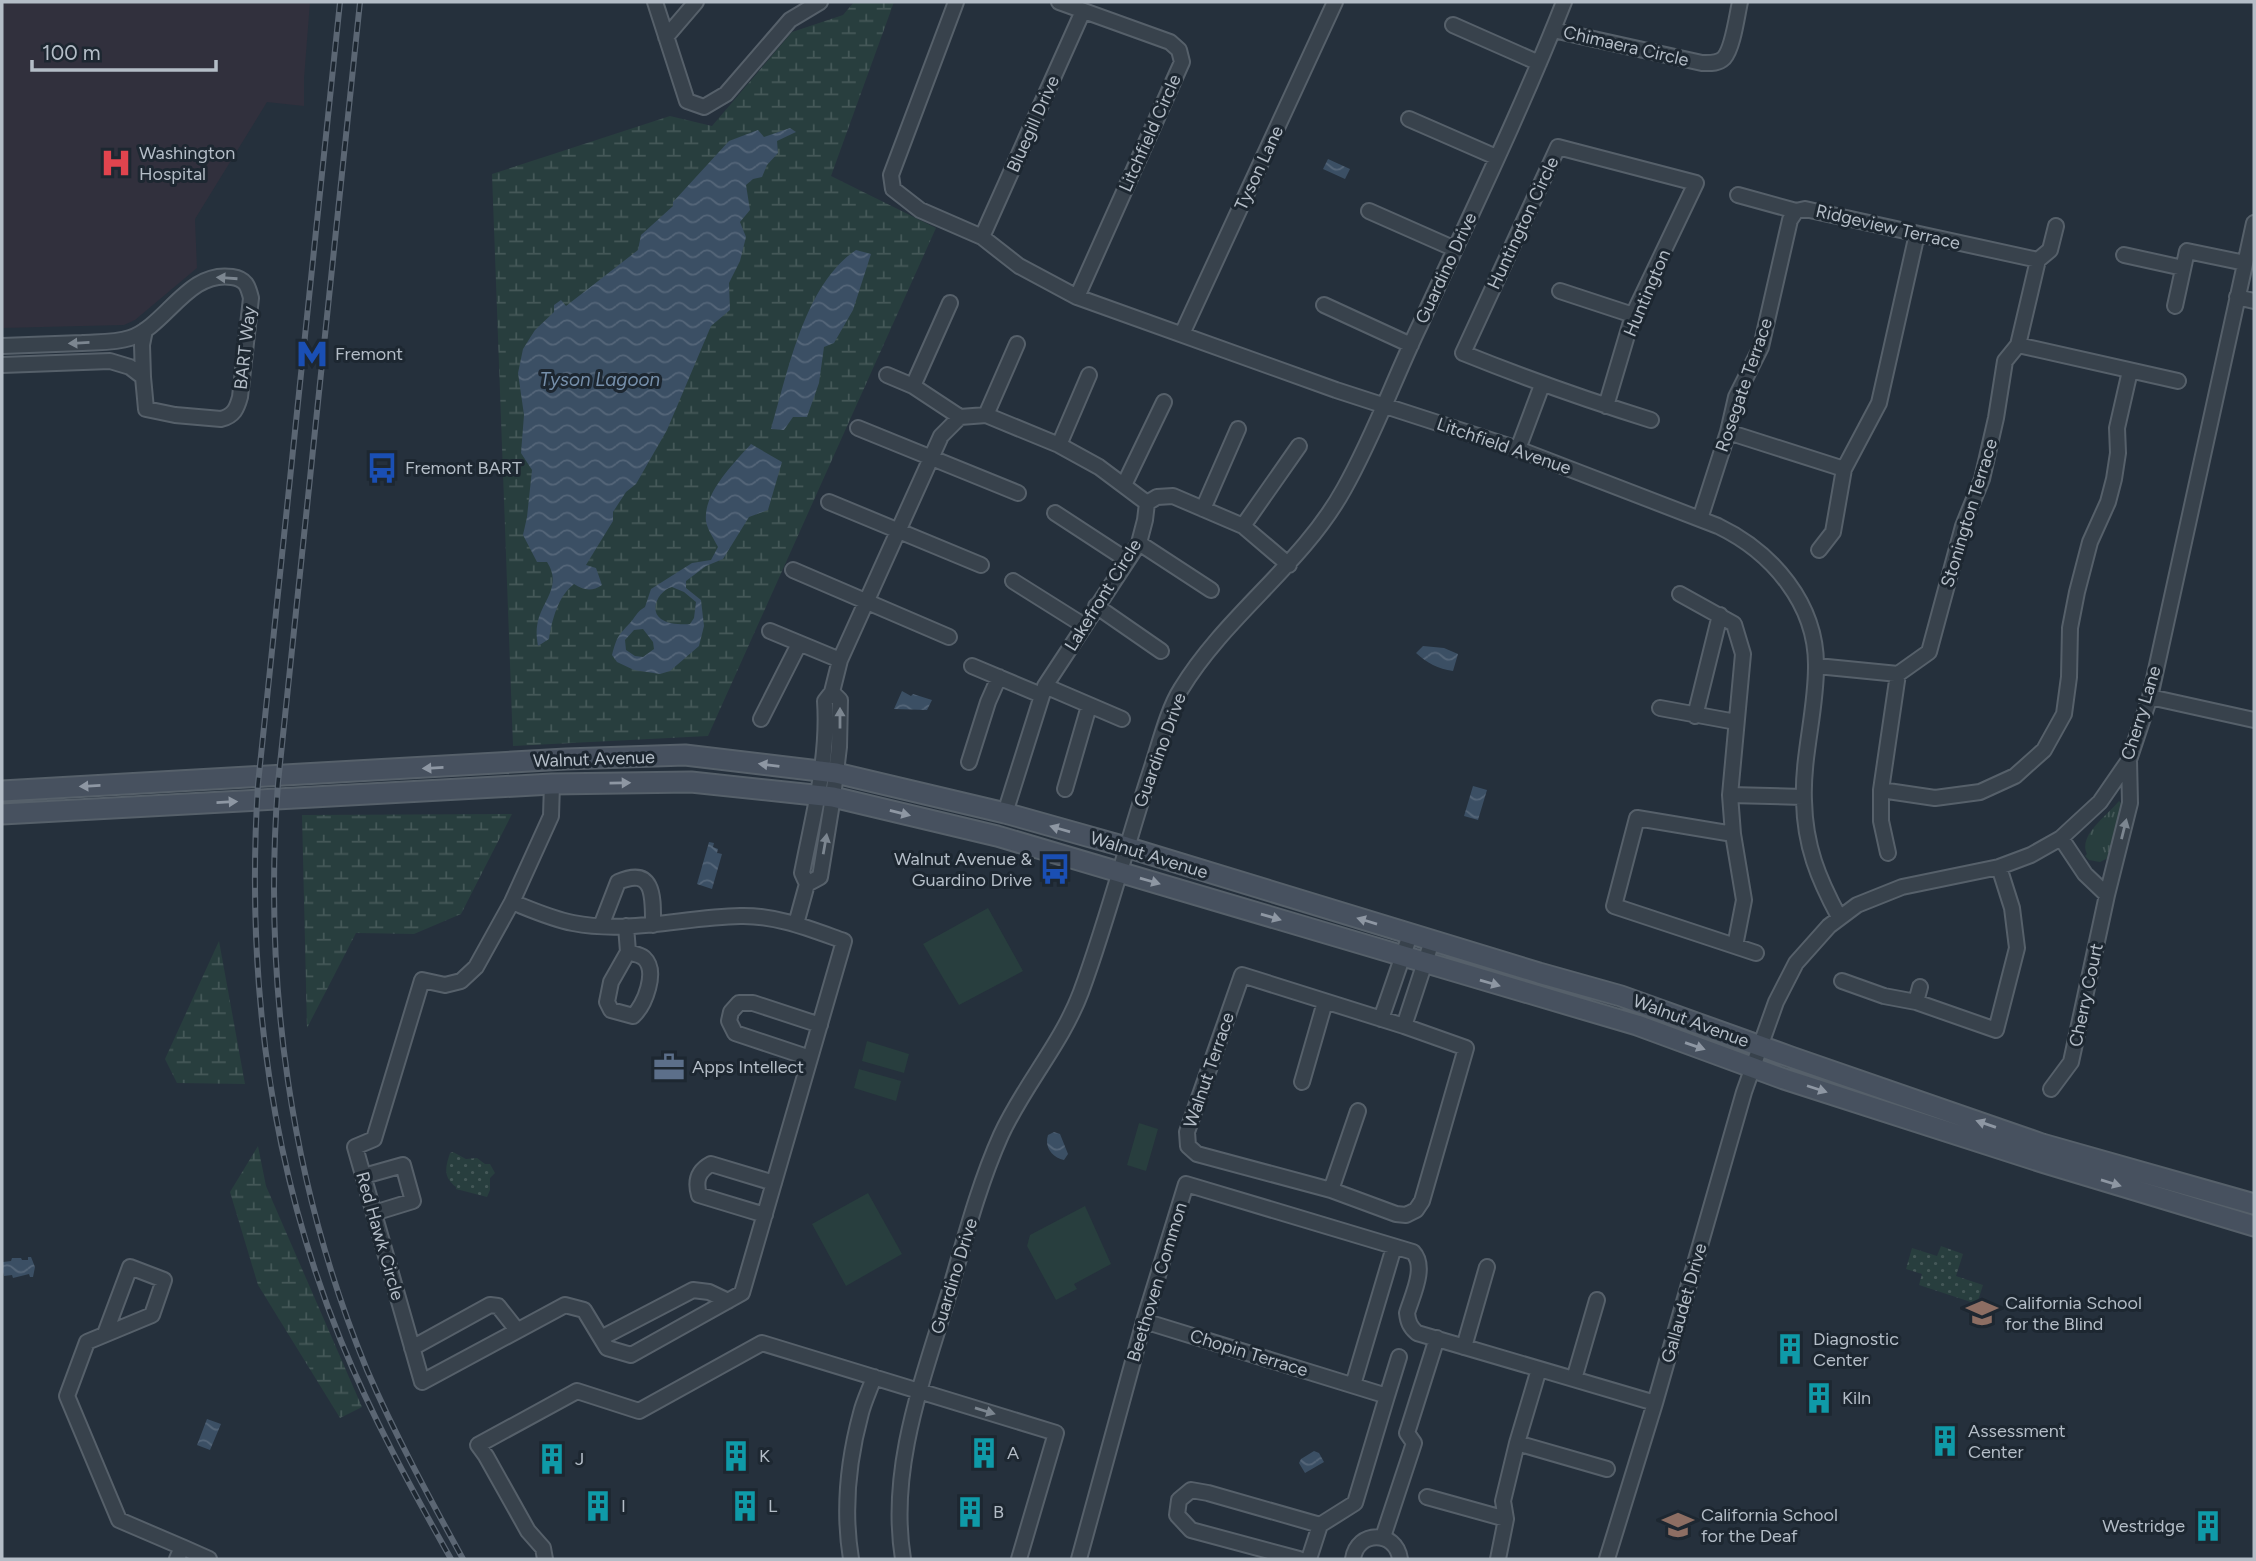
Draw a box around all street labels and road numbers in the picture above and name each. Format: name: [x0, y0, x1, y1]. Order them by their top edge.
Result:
street label: Chimaera Circle: [1561, 21, 1691, 71]
street label: Litchfield Circle: [1114, 71, 1186, 195]
street label: Bluegill Drive: [1002, 72, 1064, 176]
street label: Tyson Lane: [1230, 122, 1288, 214]
street label: Huntington Circle: [1483, 153, 1563, 293]
street label: Ridgeview Terrace: [1814, 200, 1962, 254]
street label: Guardino Drive: [1411, 209, 1481, 327]
street label: Huntington: [1619, 246, 1675, 340]
street label: BART Way: [230, 305, 260, 391]
street label: Rosegate Terrace: [1711, 315, 1777, 455]
street label: Litchfield Avenue: [1434, 413, 1574, 479]
street label: Stonington Terrace: [1936, 436, 2002, 590]
street label: Lakefront Circle: [1060, 535, 1146, 655]
street label: Cherry Lane: [2116, 663, 2166, 763]
street label: Guardino Drive: [1129, 690, 1191, 810]
street label: Walnut Avenue: [533, 746, 655, 772]
street label: Walnut Avenue: [1087, 827, 1211, 883]
street label: Cherry Court: [2064, 941, 2108, 1049]
street label: Walnut Avenue: [1630, 990, 1752, 1052]
street label: Walnut Terrace: [1179, 1009, 1239, 1131]
street label: Red Hawk Circle: [351, 1169, 409, 1303]
street label: Beethoven Common: [1122, 1200, 1192, 1364]
street label: Guardino Drive: [926, 1215, 982, 1337]
street label: Gallaudet Drive: [1656, 1241, 1712, 1365]
street label: Chopin Terrace: [1187, 1325, 1311, 1381]

